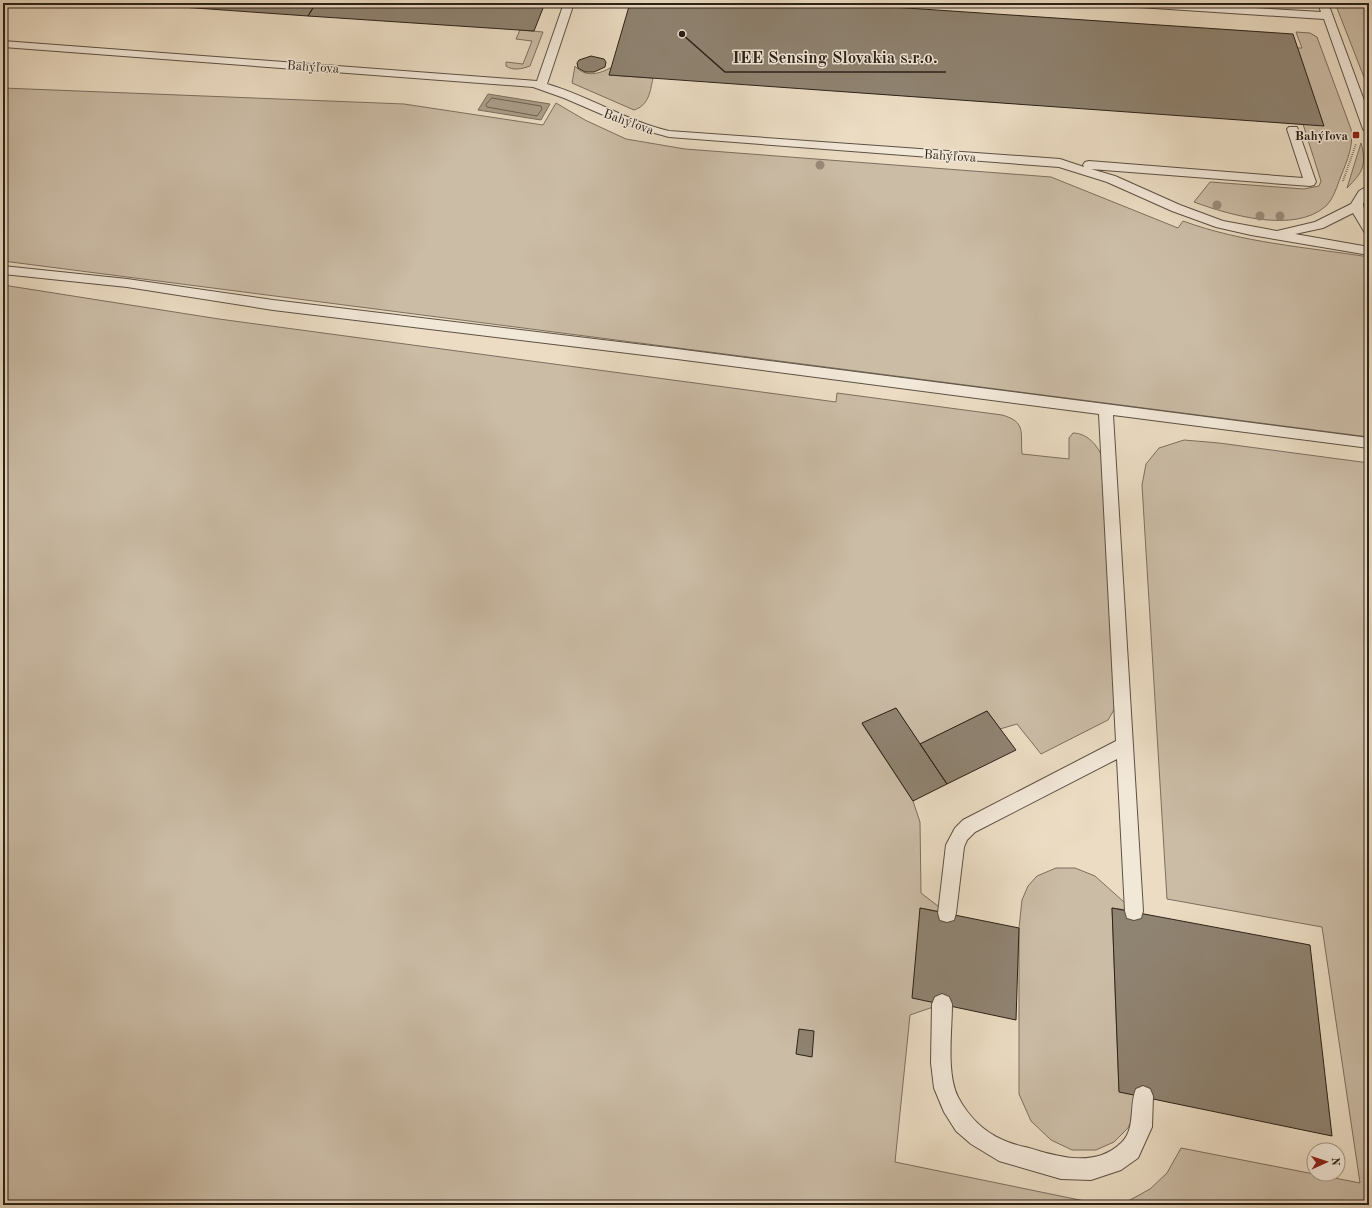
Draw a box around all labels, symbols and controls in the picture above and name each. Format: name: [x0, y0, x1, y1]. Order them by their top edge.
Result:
callout: IEE Sensing Slovakia s.r.o.: [725, 43, 946, 72]
text: IEE Sensing Slovakia s.r.o.: [732, 50, 938, 67]
street label: Bahýľova: [286, 59, 340, 76]
street label: Bahýľova: [602, 107, 656, 138]
place label: Bahýľova: [1295, 130, 1348, 143]
marker: Bahýľova: [1351, 130, 1361, 140]
street label: Bahýľova: [923, 148, 977, 165]
north arrow: [1306, 1142, 1346, 1182]
text: N: [1329, 1157, 1340, 1167]

